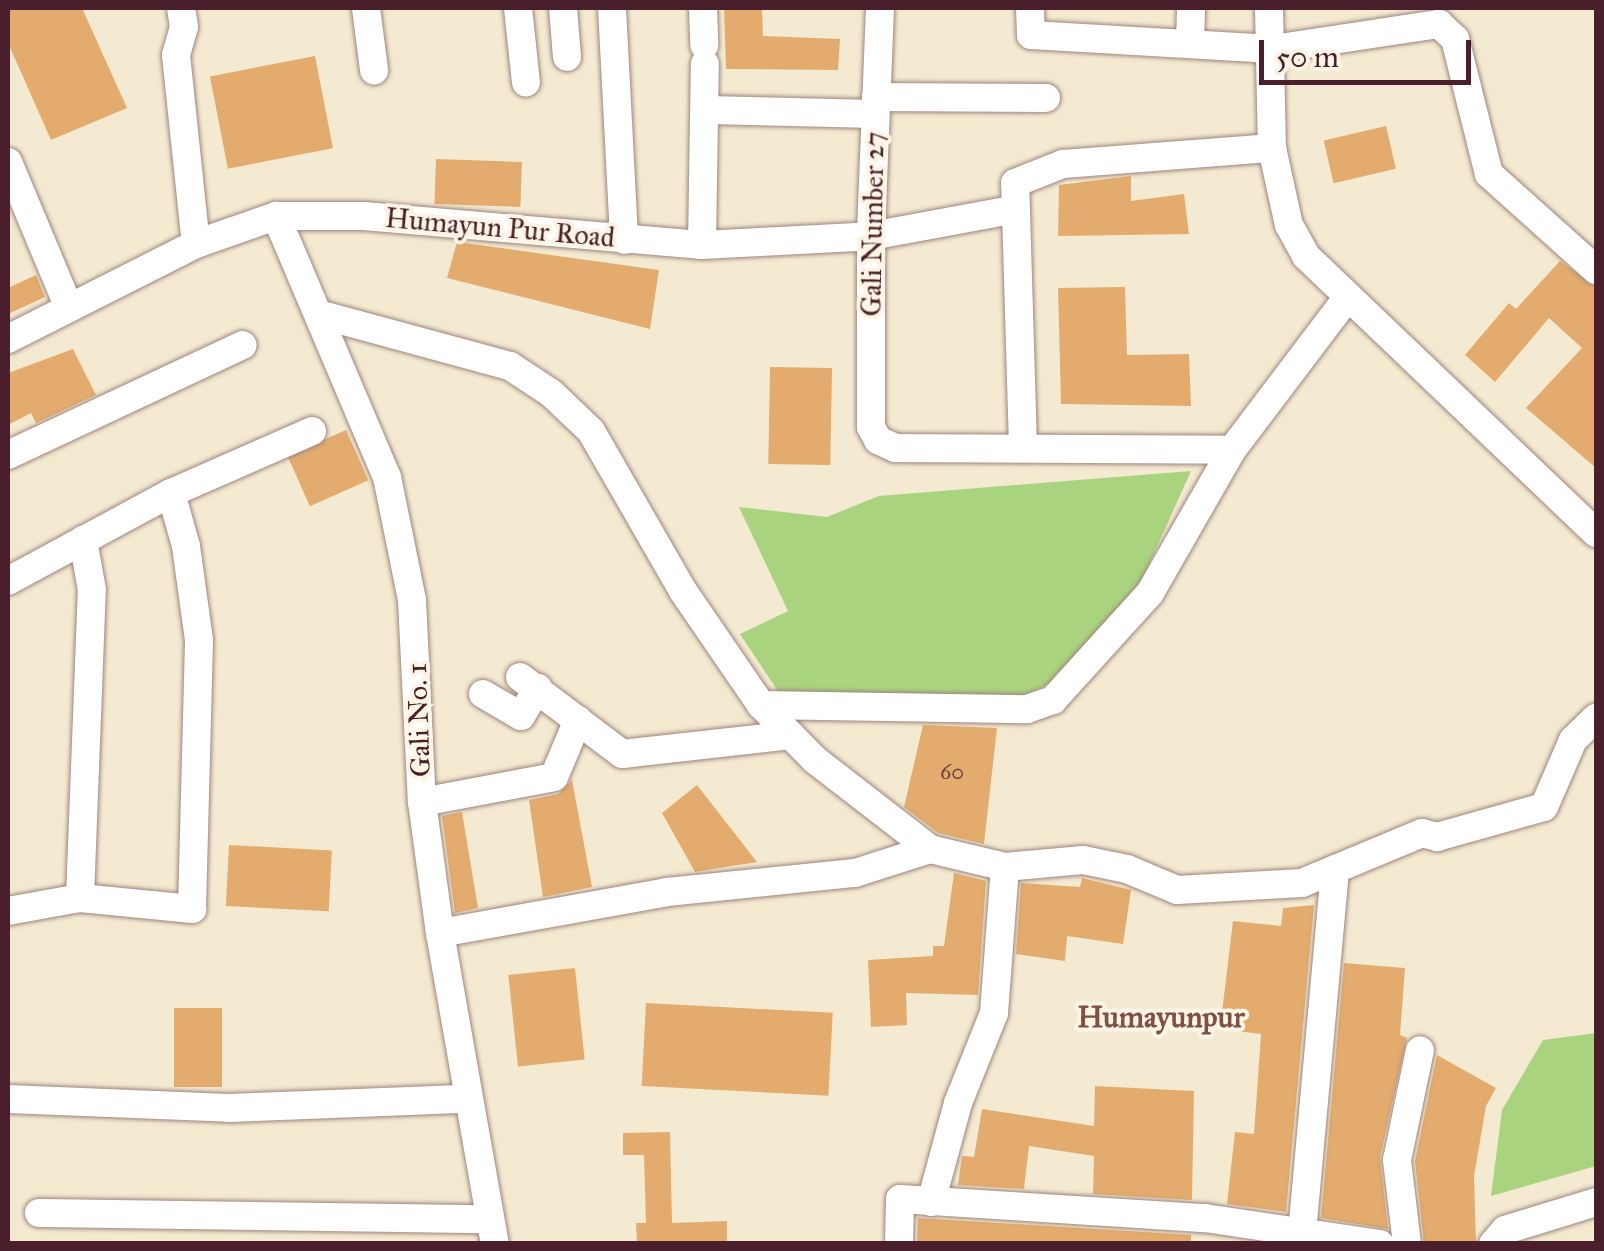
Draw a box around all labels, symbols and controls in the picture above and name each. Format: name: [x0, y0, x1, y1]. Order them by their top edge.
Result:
scale bar: [1264, 20, 1476, 82]
text: 50 m: [1276, 39, 1339, 75]
street label: Gali Number 27: [855, 131, 891, 317]
street label: Humayun Pur Road: [384, 201, 616, 255]
street label: Gali No. 1: [400, 662, 438, 778]
house number: 60: [940, 759, 964, 785]
district label: Humayunpur: [1077, 999, 1245, 1035]

